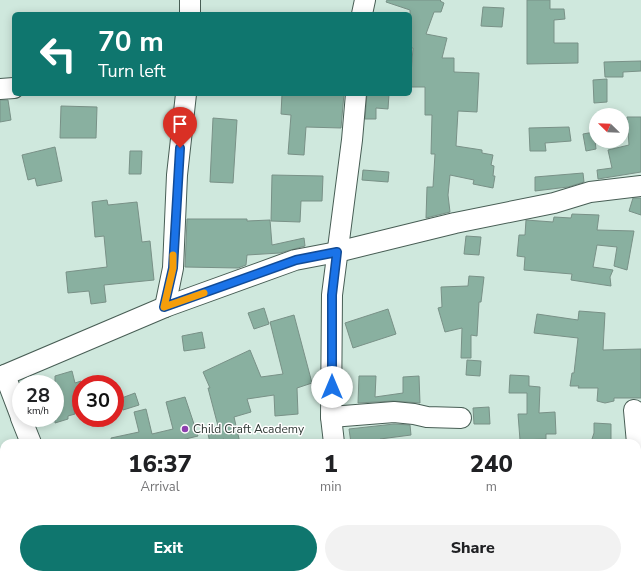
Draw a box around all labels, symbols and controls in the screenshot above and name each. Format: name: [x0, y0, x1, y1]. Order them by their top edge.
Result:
text: 70 m: [98, 23, 164, 61]
icon: left: [32, 28, 84, 80]
text: Turn left: [98, 59, 166, 83]
pin: [163, 107, 197, 148]
north arrow: [589, 108, 629, 148]
map controls: [589, 108, 629, 148]
icon: arrive: [169, 113, 191, 135]
position arrow: [311, 366, 353, 408]
speed limit sign: 30: [72, 375, 124, 427]
text: 28: [26, 382, 50, 409]
text: km/h: [27, 404, 49, 418]
place label: Child Craft Academy: [193, 421, 305, 437]
marker: Child Craft Academy: [180, 424, 190, 434]
text: 16:37: [128, 448, 192, 480]
text: 1: [324, 448, 338, 480]
text: 240: [470, 448, 513, 480]
text: Arrival: [140, 478, 180, 496]
text: min: [320, 478, 342, 496]
text: m: [486, 478, 497, 496]
button: Exit: [20, 525, 317, 571]
button: Share: [325, 525, 621, 571]

